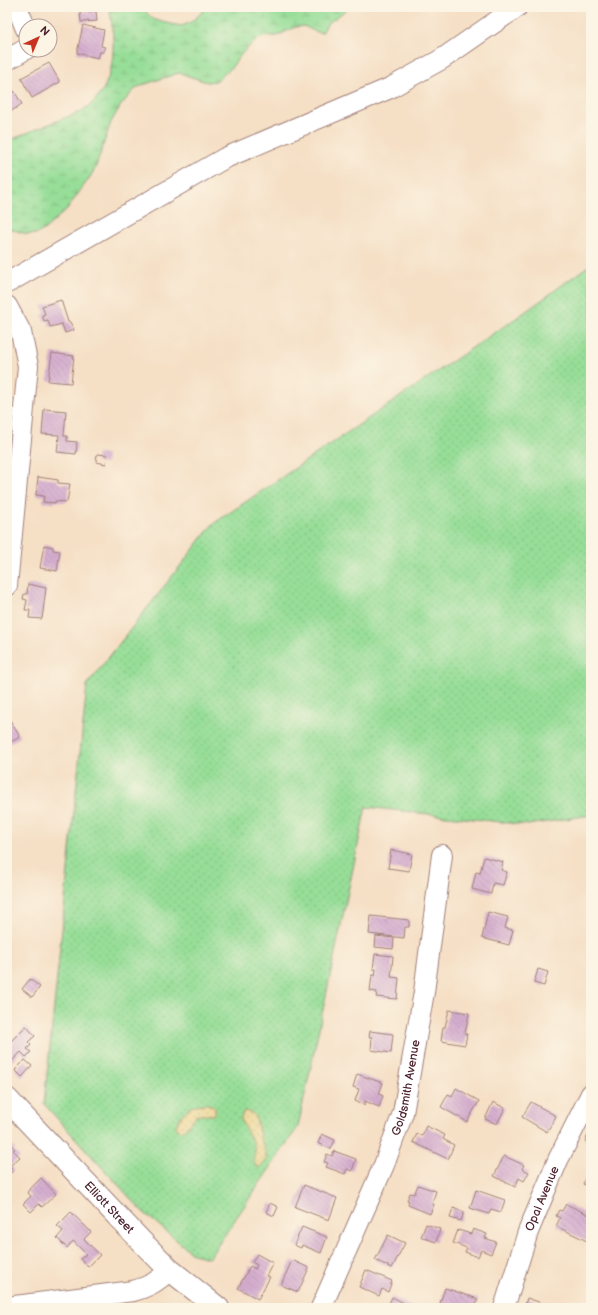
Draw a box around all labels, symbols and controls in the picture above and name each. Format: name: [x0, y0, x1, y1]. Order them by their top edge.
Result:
north arrow: [18, 18, 58, 58]
text: N: [37, 24, 52, 39]
street label: Goldsmith Avenue: [388, 1039, 424, 1138]
street label: Opal Avenue: [522, 1164, 563, 1234]
street label: Elliott Street: [81, 1178, 137, 1237]

